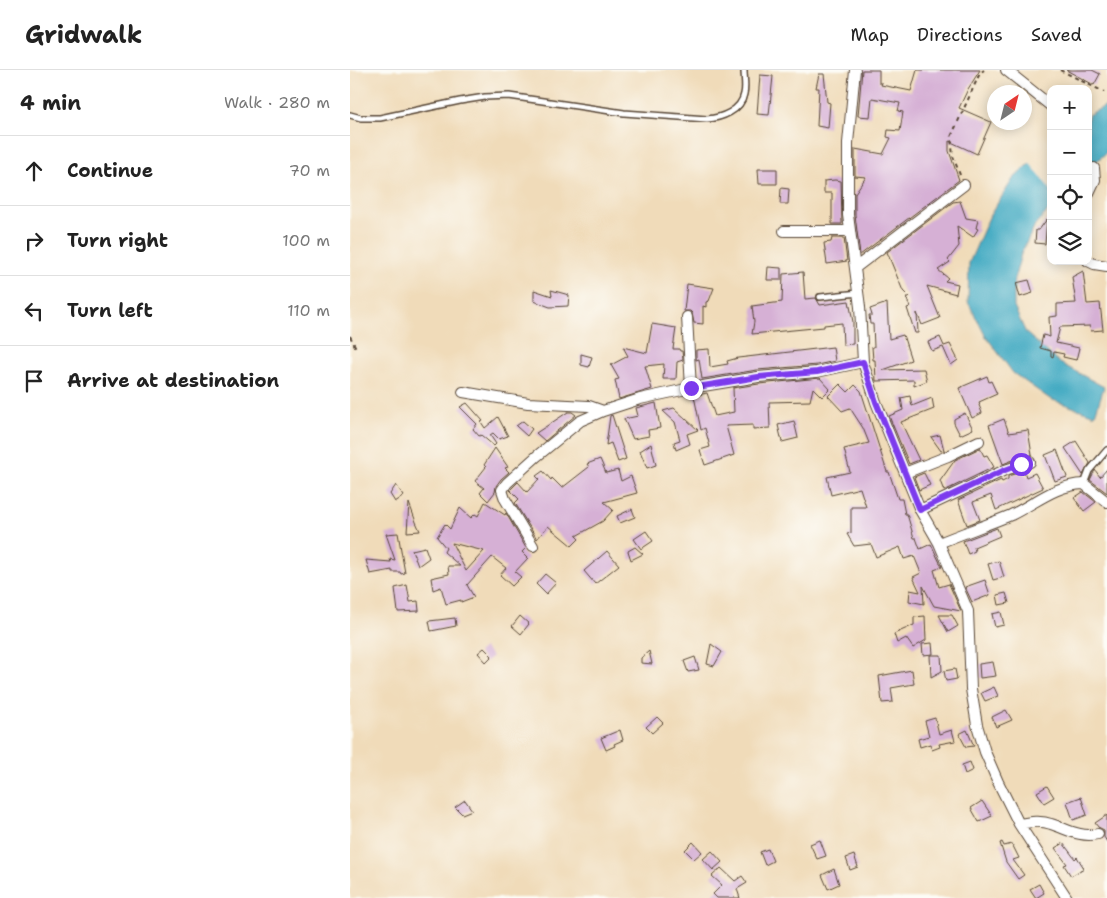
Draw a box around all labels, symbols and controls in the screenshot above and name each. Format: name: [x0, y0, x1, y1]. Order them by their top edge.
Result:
text: Gridwalk: [25, 19, 142, 51]
text: Map: [851, 23, 889, 47]
text: Directions: [917, 23, 1003, 47]
text: Saved: [1031, 23, 1082, 47]
north arrow: [987, 85, 1032, 130]
map controls: [1047, 85, 1092, 265]
button: +: [1047, 85, 1092, 130]
text: 4 min: [20, 89, 81, 117]
text: Walk · 280 m: [224, 92, 330, 113]
button: −: [1047, 130, 1092, 175]
icon: ahead: [20, 157, 48, 185]
text: Continue: [67, 158, 153, 183]
text: 70 m: [289, 160, 330, 181]
button: locate: [1047, 175, 1092, 220]
button: layers: [1047, 220, 1092, 265]
icon: right: [20, 227, 48, 255]
text: Turn right: [67, 228, 168, 253]
text: 100 m: [282, 230, 330, 251]
icon: left: [20, 297, 48, 325]
text: Turn left: [67, 298, 153, 323]
text: 110 m: [287, 300, 330, 321]
icon: arrive: [20, 367, 48, 395]
text: Arrive at destination: [67, 368, 279, 393]
route end: [680, 377, 703, 400]
route start: [1010, 453, 1033, 476]

